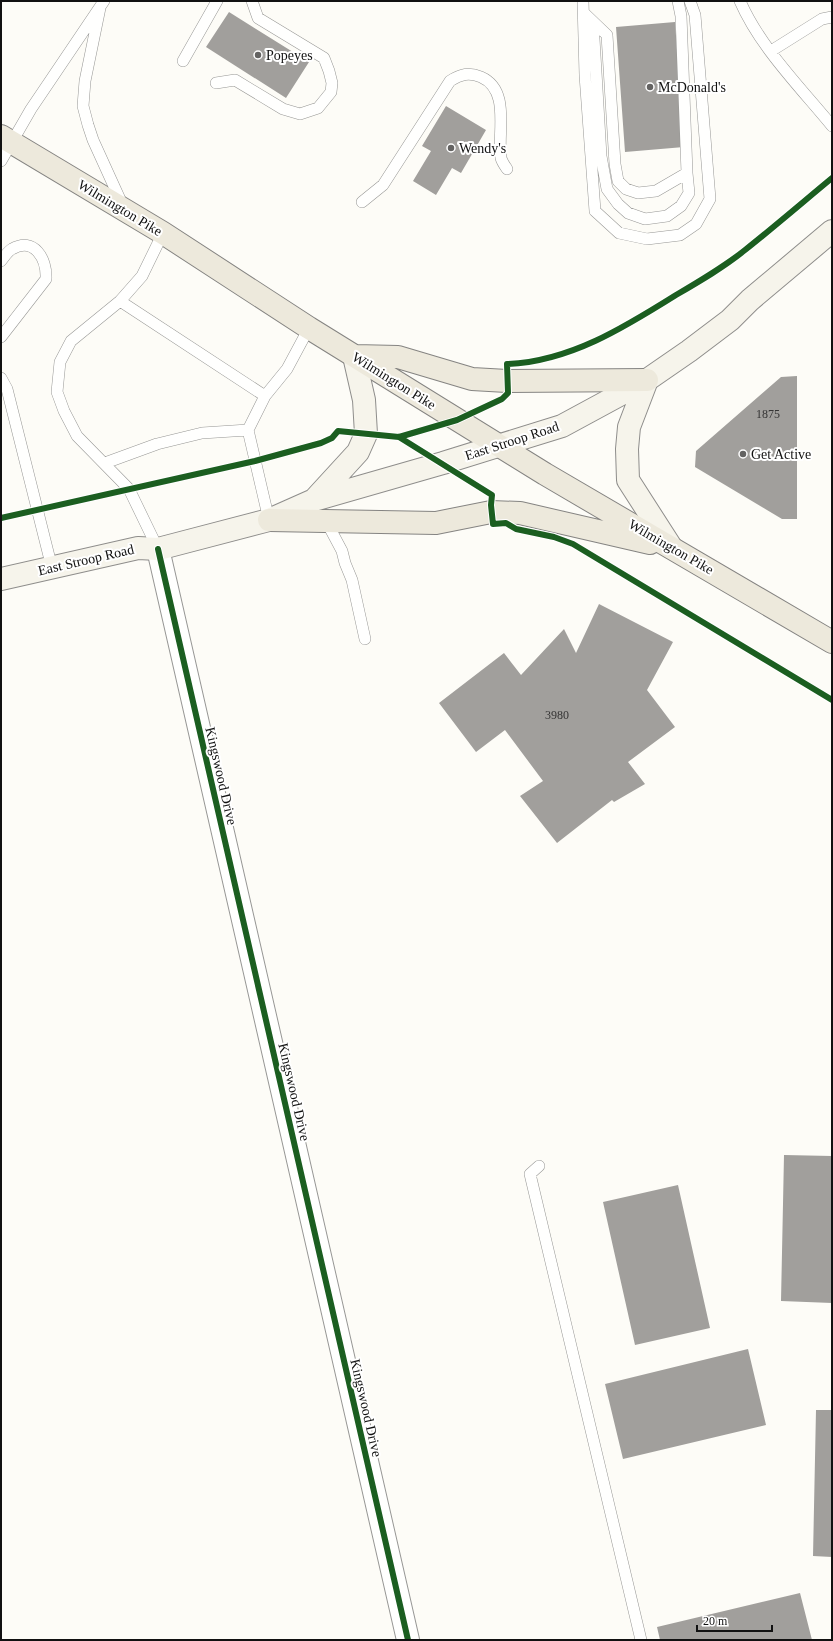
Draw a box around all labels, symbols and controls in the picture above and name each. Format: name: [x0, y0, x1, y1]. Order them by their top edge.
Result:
place label: Popeyes: [266, 48, 313, 63]
marker: Popeyes: [253, 50, 263, 60]
place label: McDonald's: [658, 80, 726, 95]
marker: McDonald's: [645, 82, 655, 92]
place label: Wendy's: [459, 141, 506, 156]
marker: Wendy's: [446, 143, 456, 153]
street label: Wilmington Pike: [75, 177, 165, 239]
street label: Wilmington Pike: [350, 349, 438, 413]
house number: 1875: [756, 407, 780, 421]
street label: East Stroop Road: [463, 419, 561, 463]
place label: Get Active: [751, 447, 811, 462]
marker: Get Active: [738, 449, 748, 459]
street label: Wilmington Pike: [626, 517, 716, 577]
street label: East Stroop Road: [37, 542, 135, 578]
house number: 3980: [545, 708, 569, 722]
street label: Kingswood Drive: [202, 726, 240, 826]
street label: Kingswood Drive: [275, 1042, 313, 1142]
street label: Kingswood Drive: [347, 1358, 385, 1458]
scale bar: [697, 1607, 772, 1633]
text: 20 m: [703, 1614, 728, 1628]

